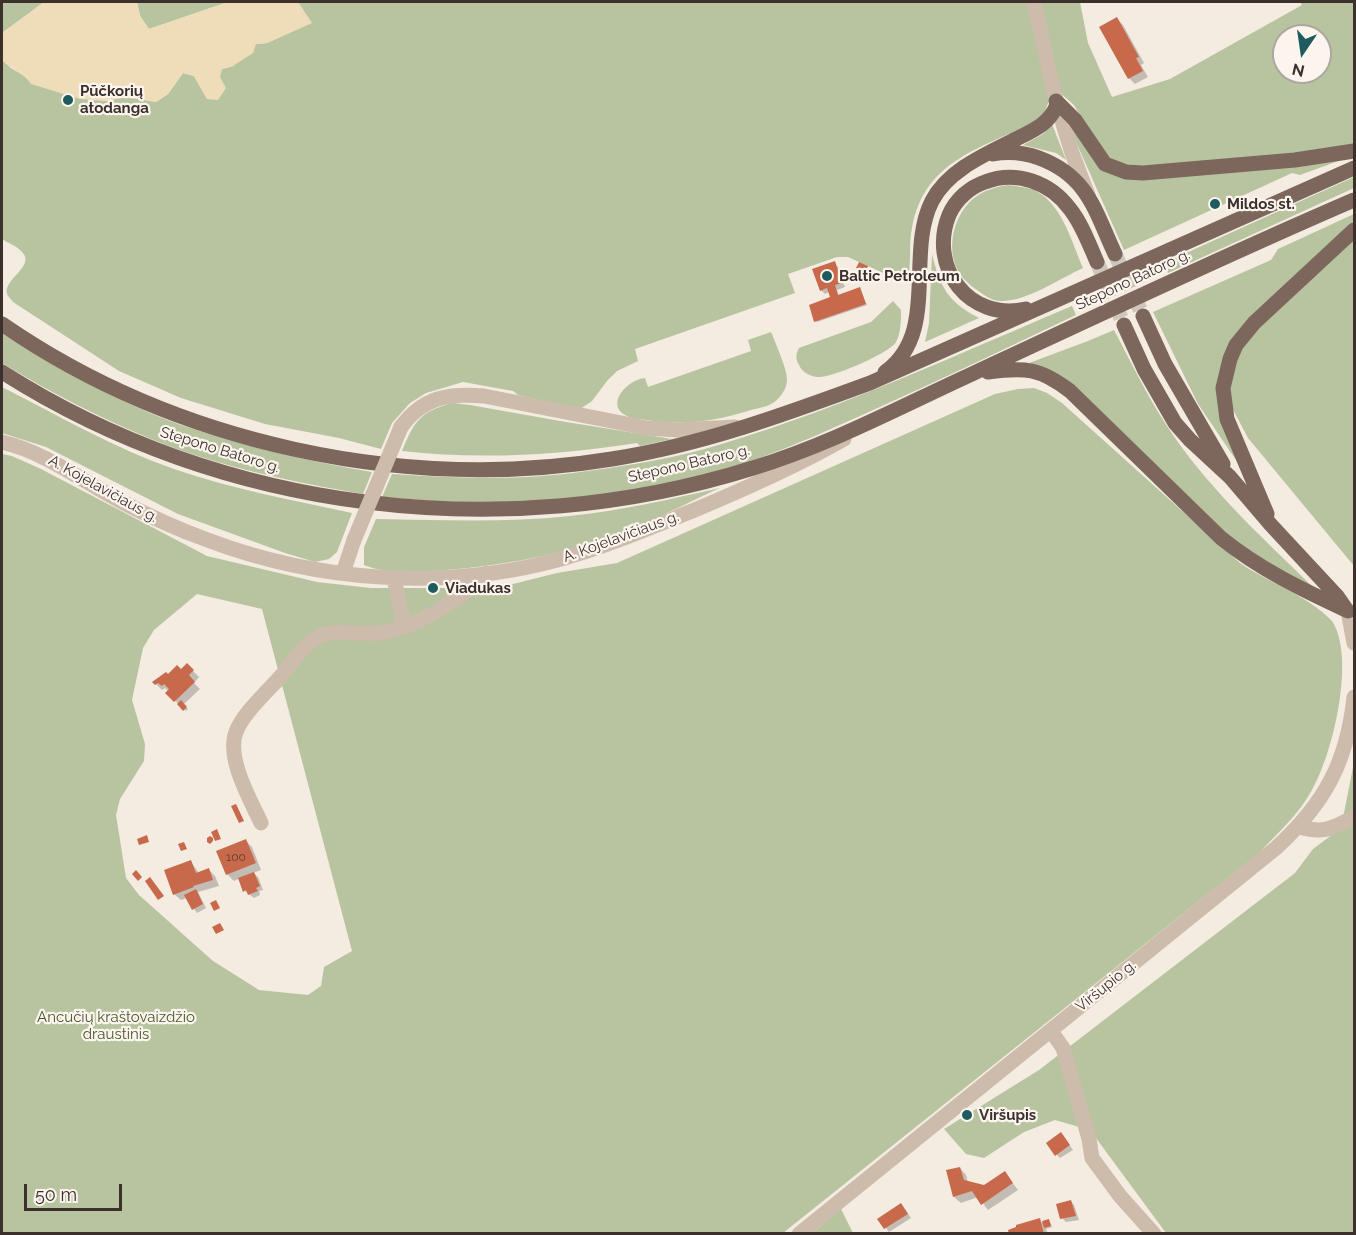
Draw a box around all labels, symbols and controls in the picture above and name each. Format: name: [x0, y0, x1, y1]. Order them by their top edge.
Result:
north arrow: [1272, 24, 1332, 84]
text: N: [1290, 59, 1306, 81]
place label: Pūčkorių atodanga: [80, 82, 149, 117]
marker: Pūčkorių atodanga: [61, 93, 75, 107]
place label: Mildos st.: [1227, 195, 1295, 213]
marker: Mildos st.: [1208, 197, 1222, 211]
street label: Stepono Batoro g.: [1073, 246, 1193, 314]
place label: Baltic Petroleum: [839, 267, 960, 285]
marker: Baltic Petroleum: [820, 269, 834, 283]
street label: Stepono Batoro g.: [158, 423, 282, 477]
street label: Stepono Batoro g.: [626, 441, 752, 487]
street label: A. Kojelavičiaus g.: [45, 452, 161, 526]
street label: A. Kojelavičiaus g.: [561, 508, 681, 566]
place label: Viadukas: [445, 579, 511, 597]
marker: Viadukas: [426, 581, 440, 595]
house number: 100: [226, 850, 246, 864]
street label: Viršupio g.: [1072, 956, 1140, 1016]
park label: Ancučių kraštovaizdžio draustinis: [37, 1008, 195, 1043]
place label: Viršupis: [979, 1106, 1036, 1124]
marker: Viršupis: [960, 1108, 974, 1122]
scale bar: [27, 1172, 124, 1210]
text: 50 m: [35, 1184, 77, 1205]

